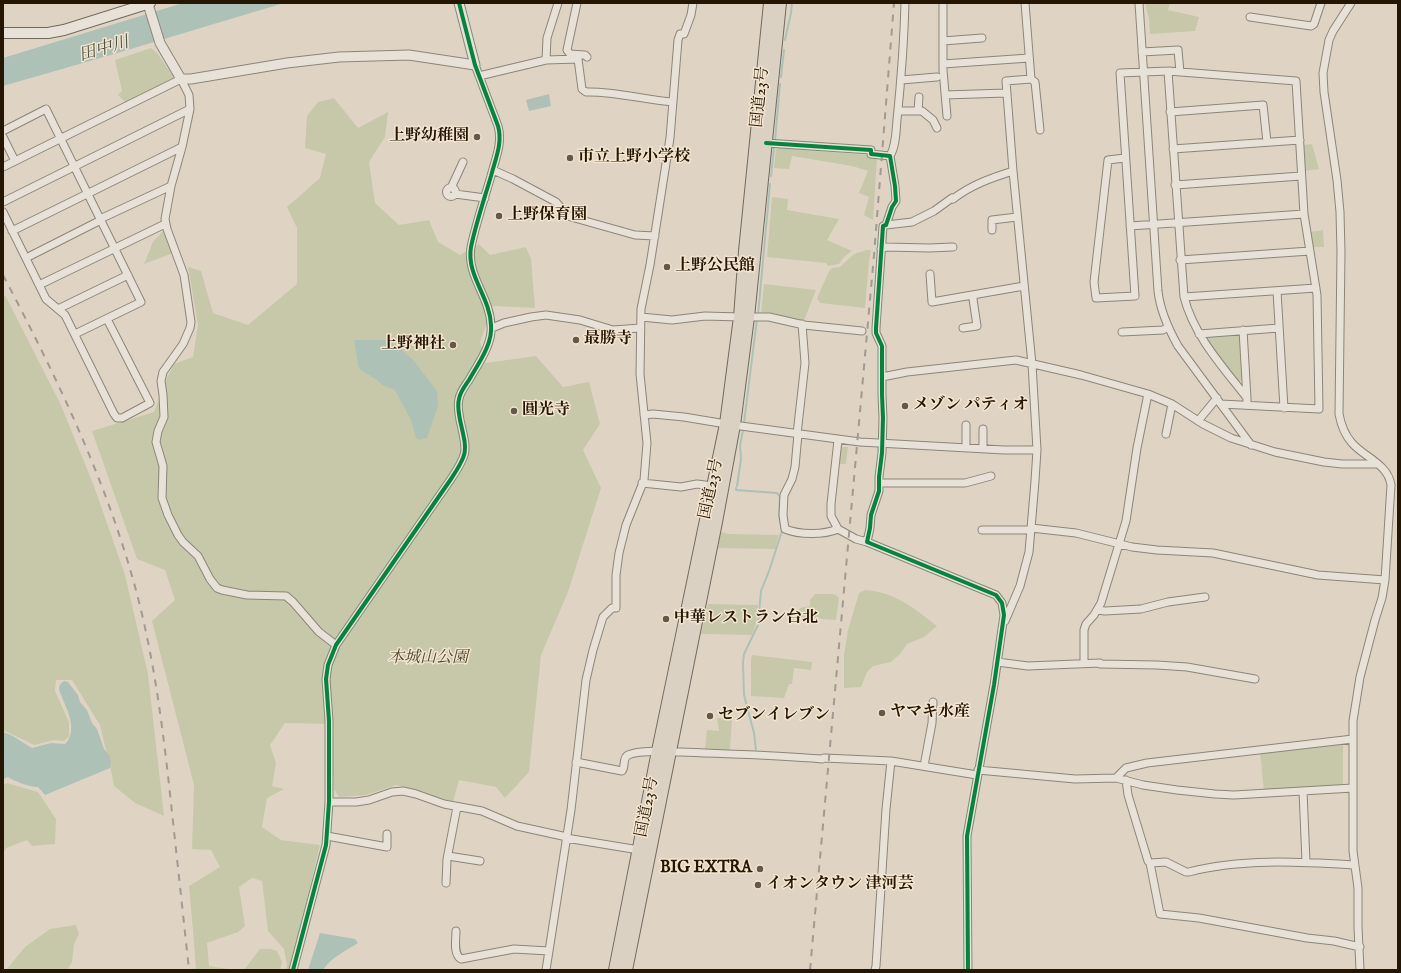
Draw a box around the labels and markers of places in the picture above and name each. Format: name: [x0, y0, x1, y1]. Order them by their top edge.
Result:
place label: 上野幼稚園: [389, 127, 469, 147]
marker: 上野幼稚園: [472, 132, 482, 142]
place label: 市立上野小学校: [578, 148, 690, 168]
marker: 市立上野小学校: [565, 153, 575, 163]
place label: 上野保育園: [507, 206, 587, 226]
marker: 上野保育園: [494, 211, 504, 221]
place label: 上野公民館: [675, 257, 755, 277]
marker: 上野公民館: [662, 262, 672, 272]
place label: 最勝寺: [584, 330, 632, 350]
place label: 上野神社: [381, 335, 445, 355]
marker: 最勝寺: [571, 335, 581, 345]
marker: 上野神社: [448, 340, 458, 350]
place label: メゾン パティオ: [913, 396, 1028, 416]
place label: 圓光寺: [522, 401, 570, 421]
marker: メゾン パティオ: [900, 401, 910, 411]
marker: 圓光寺: [509, 406, 519, 416]
place label: 中華レストラン台北: [674, 609, 818, 629]
marker: 中華レストラン台北: [661, 614, 671, 624]
place label: ヤマキ水産: [890, 703, 970, 723]
place label: セブンイレブン: [718, 706, 830, 726]
marker: ヤマキ水産: [877, 708, 887, 718]
marker: セブンイレブン: [705, 711, 715, 721]
place label: BIG EXTRA: [660, 859, 752, 879]
marker: BIG EXTRA: [755, 864, 765, 874]
place label: イオンタウン 津河芸: [766, 875, 913, 895]
marker: イオンタウン 津河芸: [753, 880, 763, 890]

